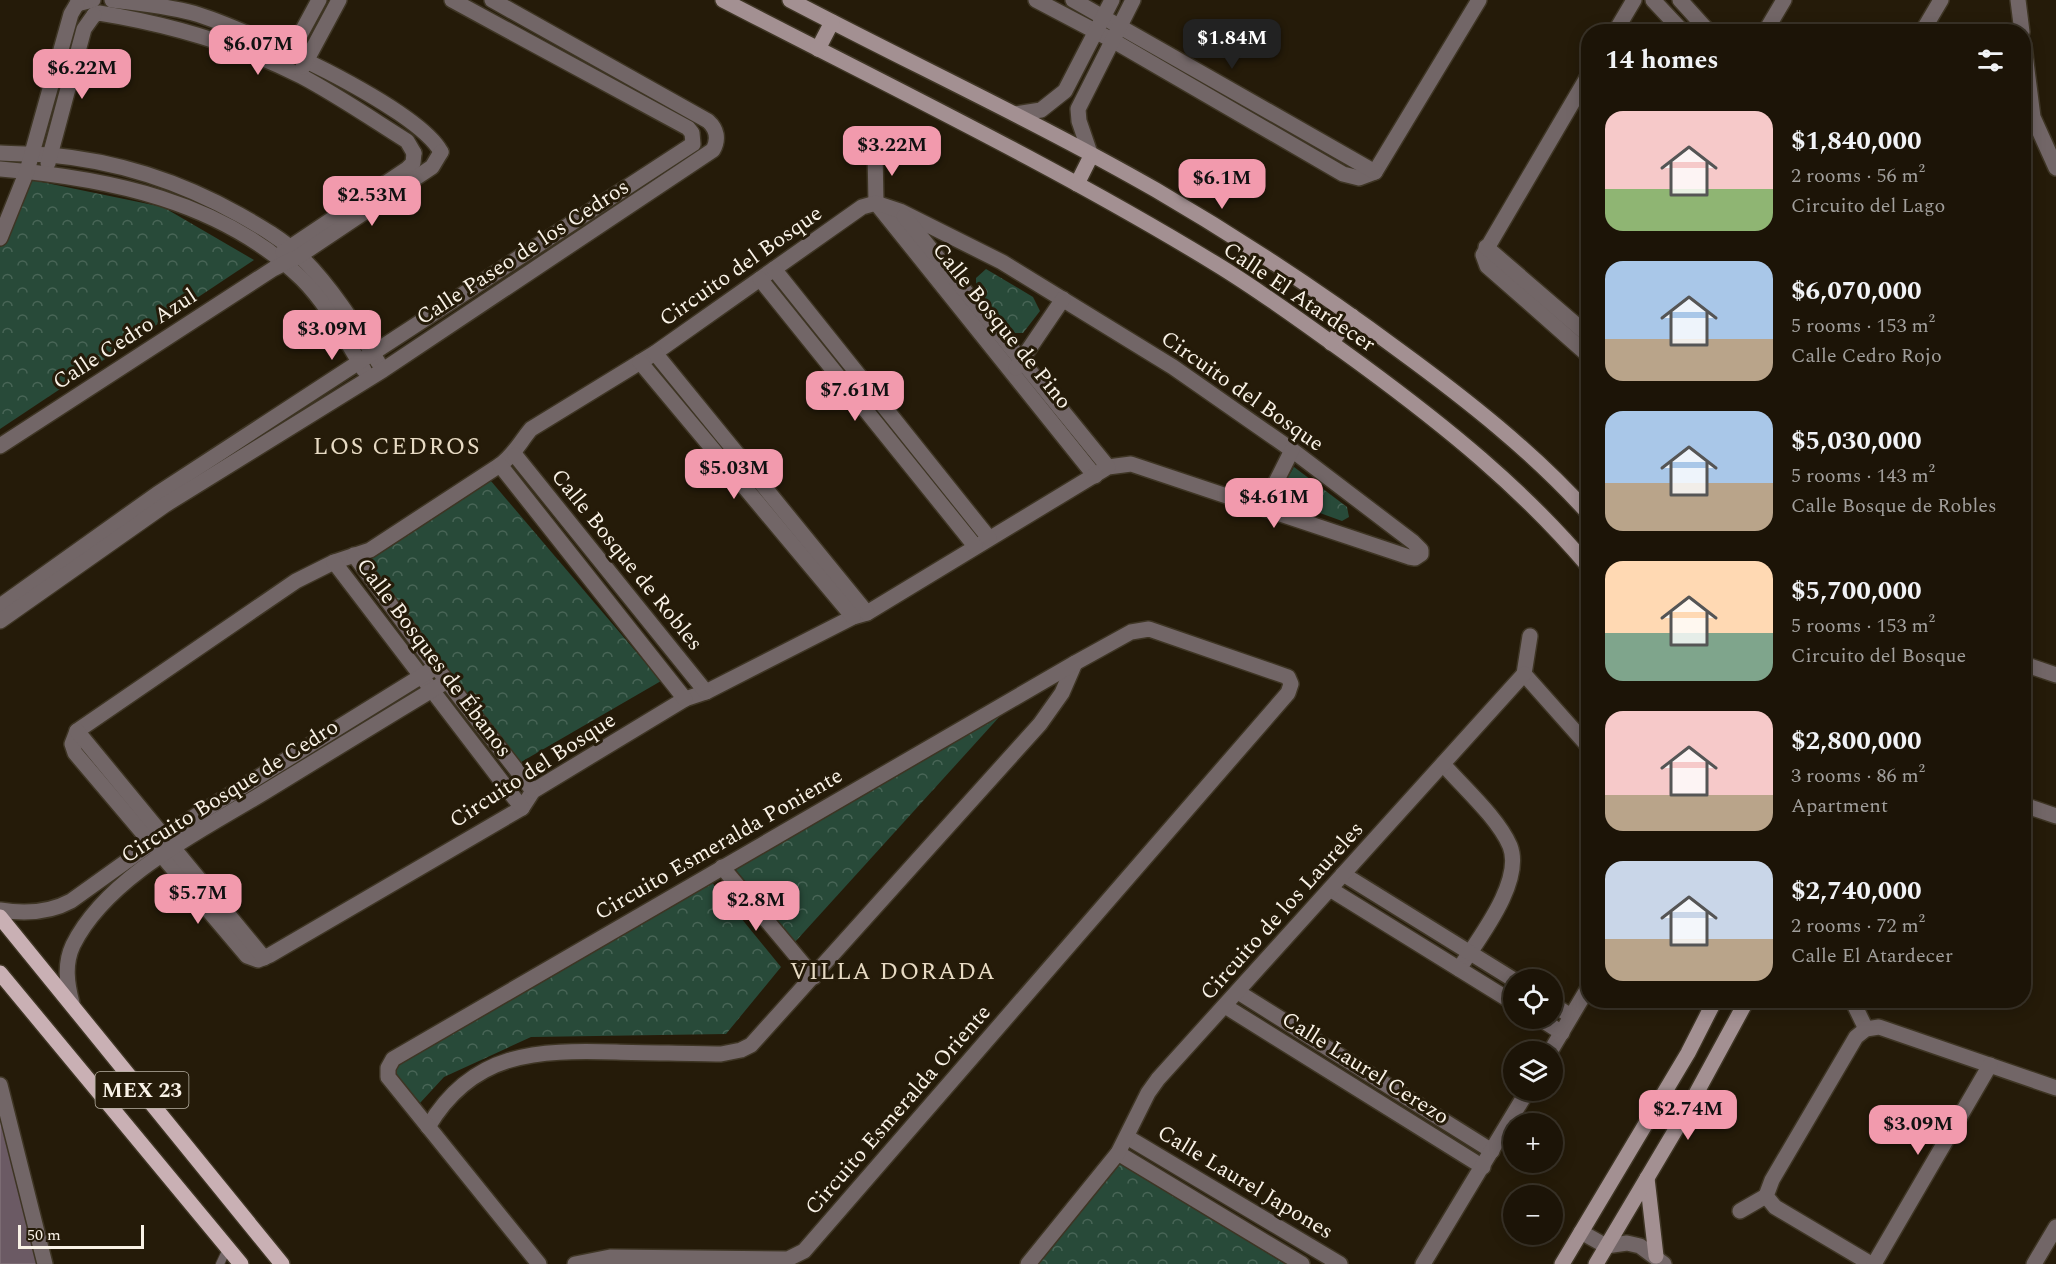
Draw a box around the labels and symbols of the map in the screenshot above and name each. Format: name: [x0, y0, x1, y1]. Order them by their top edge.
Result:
pin: $1.84M: [1183, 19, 1281, 70]
pin: $6.07M: [209, 25, 307, 76]
pin: $6.22M: [33, 49, 131, 100]
pin: $3.22M: [843, 126, 941, 177]
pin: $6.1M: [1180, 159, 1264, 210]
street label: Calle Paseo de los Cedros: [410, 171, 636, 334]
pin: $2.53M: [323, 176, 421, 227]
street label: Circuito del Bosque: [652, 197, 829, 335]
street label: Calle El Atardecer: [1216, 234, 1382, 361]
street label: Calle Bosque de Pino: [924, 235, 1080, 417]
street label: Calle Cedro Azul: [46, 280, 204, 398]
pin: $3.09M: [283, 310, 381, 361]
street label: Circuito del Bosque: [1154, 322, 1331, 460]
pin: $7.61M: [806, 371, 904, 422]
district label: LOS CEDROS: [313, 429, 481, 465]
pin: $5.03M: [685, 449, 783, 500]
street label: Calle Bosque de Robles: [543, 462, 711, 658]
pin: $4.61M: [1225, 478, 1323, 529]
street label: Calle Bosques de Ébanos: [348, 551, 520, 765]
street label: Circuito del Bosque: [443, 704, 623, 837]
street label: Circuito Bosque de Cedro: [114, 711, 345, 872]
street label: Circuito Esmeralda Poniente: [589, 760, 849, 929]
street label: Circuito de los Laureles: [1192, 814, 1372, 1008]
pin: $5.7M: [156, 874, 240, 925]
pin: $2.8M: [714, 881, 798, 932]
district label: VILLA DORADA: [790, 954, 996, 990]
street label: Circuito Esmeralda Oriente: [797, 997, 999, 1223]
street label: Calle Laurel Cerezo: [1275, 1003, 1456, 1133]
road number: MEX 23: [96, 1072, 188, 1108]
pin: $2.74M: [1639, 1090, 1737, 1141]
pin: $3.09M: [1869, 1105, 1967, 1156]
street label: Calle Laurel Japones: [1151, 1117, 1340, 1248]
scale bar: [18, 1222, 144, 1250]

